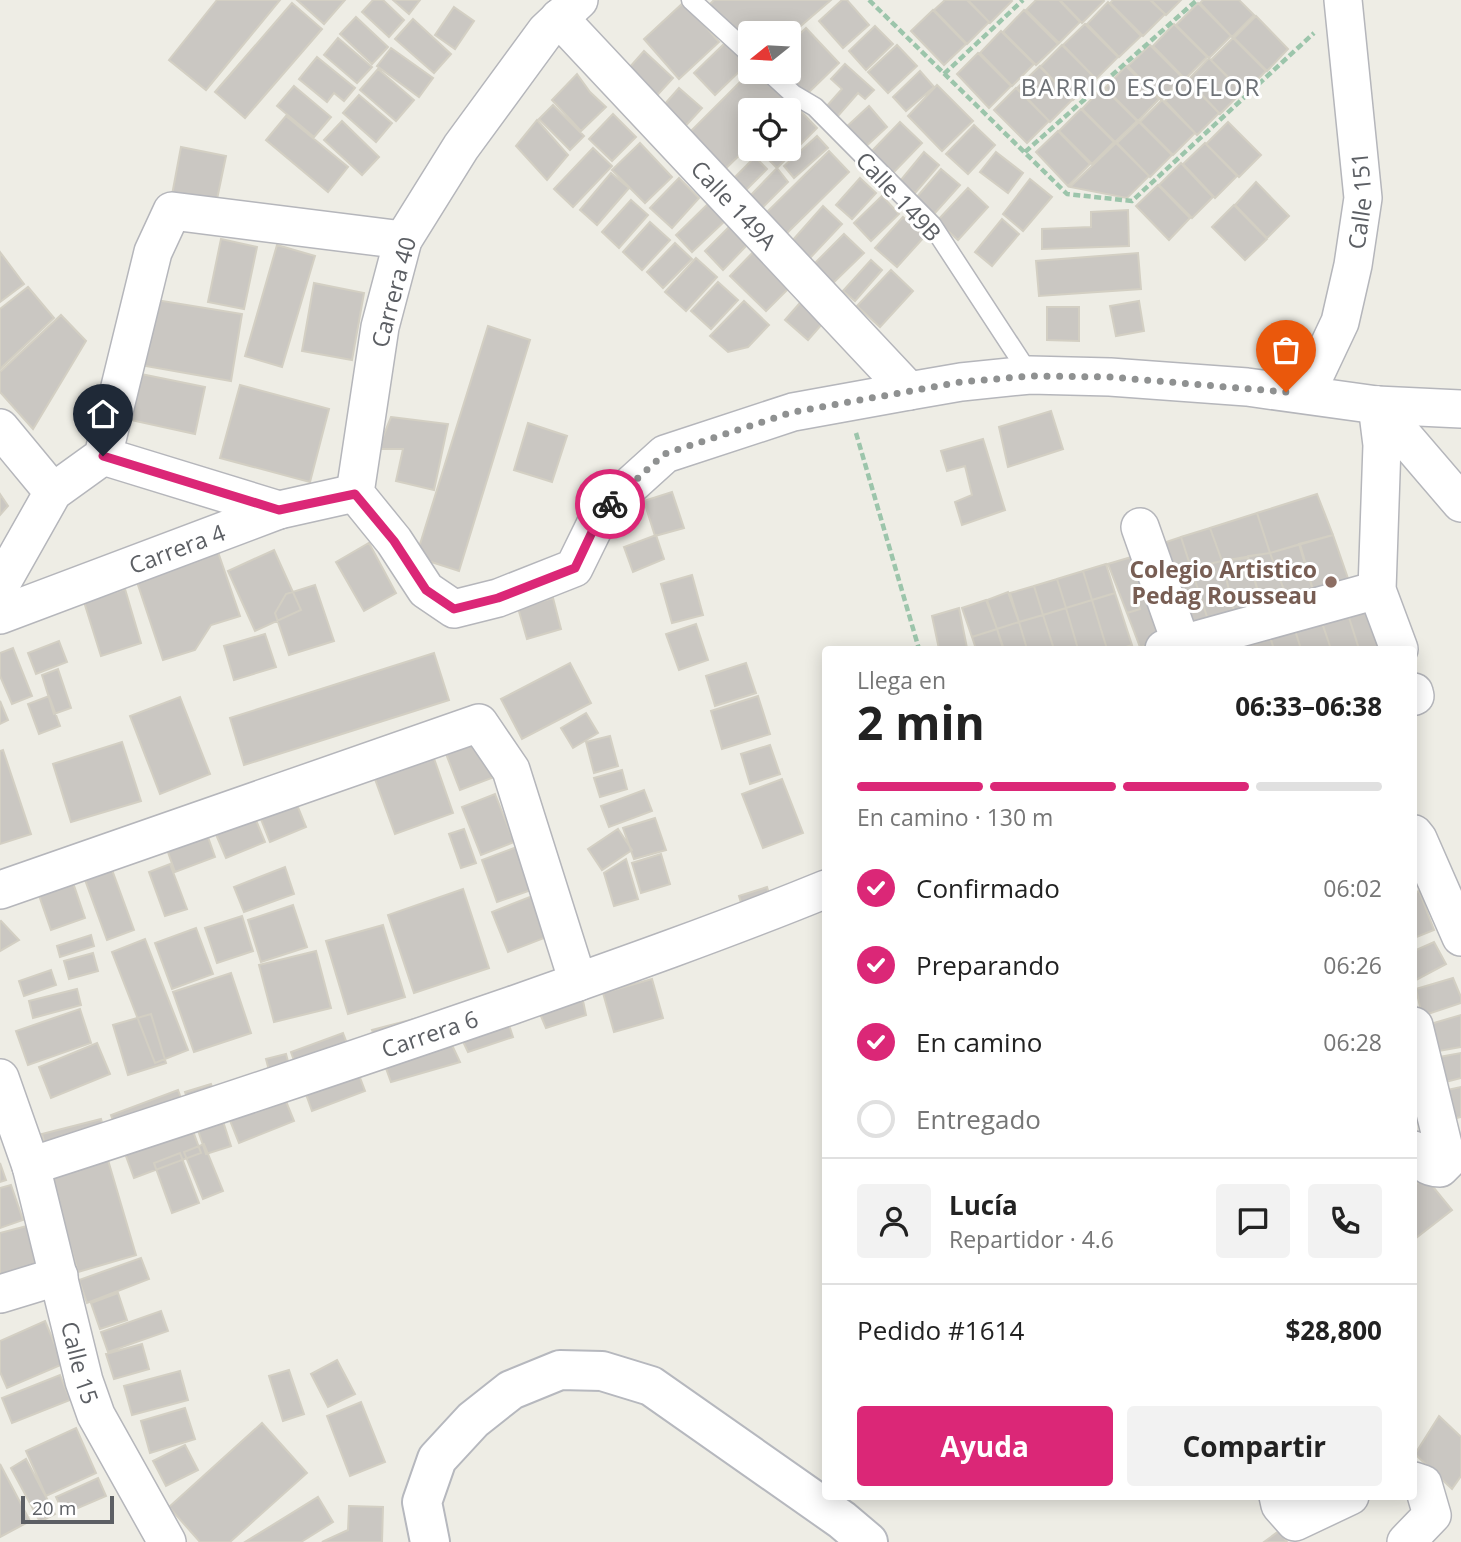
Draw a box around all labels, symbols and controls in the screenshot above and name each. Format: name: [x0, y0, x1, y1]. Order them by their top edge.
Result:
north arrow: [738, 21, 802, 84]
map controls: [738, 21, 801, 161]
district label: BARRIO ESCOFLOR: [1021, 70, 1261, 103]
button: locate: [738, 98, 801, 161]
street label: Calle 149B: [849, 144, 949, 248]
street label: Calle 151: [1340, 151, 1379, 251]
street label: Calle 149A: [684, 153, 784, 257]
street label: Carrera 40: [363, 233, 423, 351]
pin: [1256, 320, 1316, 392]
icon: bag: [1267, 331, 1305, 369]
pin: [73, 384, 133, 456]
icon: home: [84, 395, 122, 433]
courier: [575, 469, 645, 539]
icon: bike: [591, 485, 629, 523]
street label: Carrera 4: [124, 516, 229, 581]
place label: Colegio Artistico Pedag Rousseau: [1129, 553, 1317, 611]
marker: Colegio Artistico Pedag Rousseau: [1323, 574, 1339, 590]
text: Llega en: [857, 664, 946, 696]
text: 06:33–06:38: [1235, 688, 1382, 724]
text: 2 min: [857, 691, 985, 753]
text: En camino · 130 m: [857, 801, 1053, 833]
icon: check: [857, 869, 895, 907]
text: Confirmado: [916, 870, 1060, 906]
text: 06:02: [1323, 872, 1382, 904]
icon: check: [857, 946, 895, 984]
text: Preparando: [916, 947, 1060, 983]
text: 06:26: [1323, 949, 1382, 981]
street label: Carrera 6: [377, 1002, 482, 1065]
icon: check: [857, 1023, 895, 1061]
text: En camino: [916, 1024, 1042, 1060]
text: 06:28: [1323, 1026, 1382, 1058]
text: Entregado: [916, 1101, 1041, 1137]
button: person: [857, 1184, 931, 1258]
button: chat: [1216, 1184, 1290, 1258]
button: phone: [1308, 1184, 1382, 1258]
text: Lucía: [949, 1187, 1018, 1223]
text: Repartidor · 4.6: [949, 1223, 1114, 1255]
text: Pedido #1614: [857, 1312, 1024, 1348]
text: $28,800: [1285, 1312, 1382, 1348]
street label: Calle 15: [54, 1318, 107, 1408]
button: Ayuda: [857, 1406, 1113, 1486]
button: Compartir: [1127, 1406, 1382, 1486]
scale bar: [21, 1493, 114, 1525]
text: 20 m: [32, 1495, 76, 1521]

